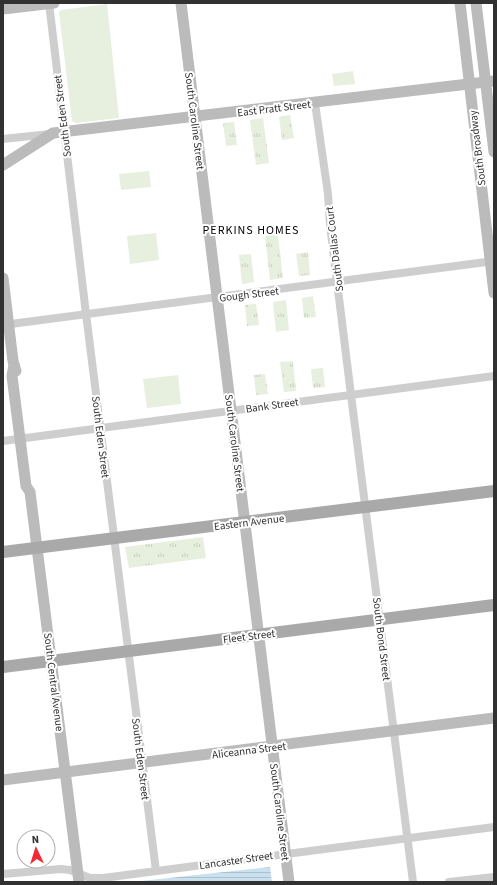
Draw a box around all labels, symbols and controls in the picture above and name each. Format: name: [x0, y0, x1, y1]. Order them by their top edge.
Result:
street label: South Caroline Street: [181, 72, 208, 171]
street label: South Eden Street: [50, 74, 75, 158]
street label: East Pratt Street: [237, 97, 312, 120]
street label: South Broadway: [465, 109, 490, 186]
street label: South Dallas Court: [322, 205, 347, 292]
district label: PERKINS HOMES: [203, 222, 299, 239]
street label: Gough Street: [218, 283, 280, 306]
street label: South Caroline Street: [221, 394, 248, 493]
street label: Bank Street: [245, 394, 300, 417]
street label: South Eden Street: [88, 395, 113, 479]
street label: Eastern Avenue: [213, 511, 286, 534]
street label: South Bond Street: [369, 596, 394, 682]
street label: Fleet Street: [222, 626, 276, 647]
street label: South Central Avenue: [40, 632, 67, 733]
street label: South Eden Street: [128, 717, 153, 801]
street label: Aliceanna Street: [211, 738, 287, 762]
street label: South Caroline Street: [266, 763, 293, 862]
north arrow: [16, 829, 56, 869]
text: N: [31, 832, 40, 847]
street label: Lancaster Street: [198, 848, 274, 873]

